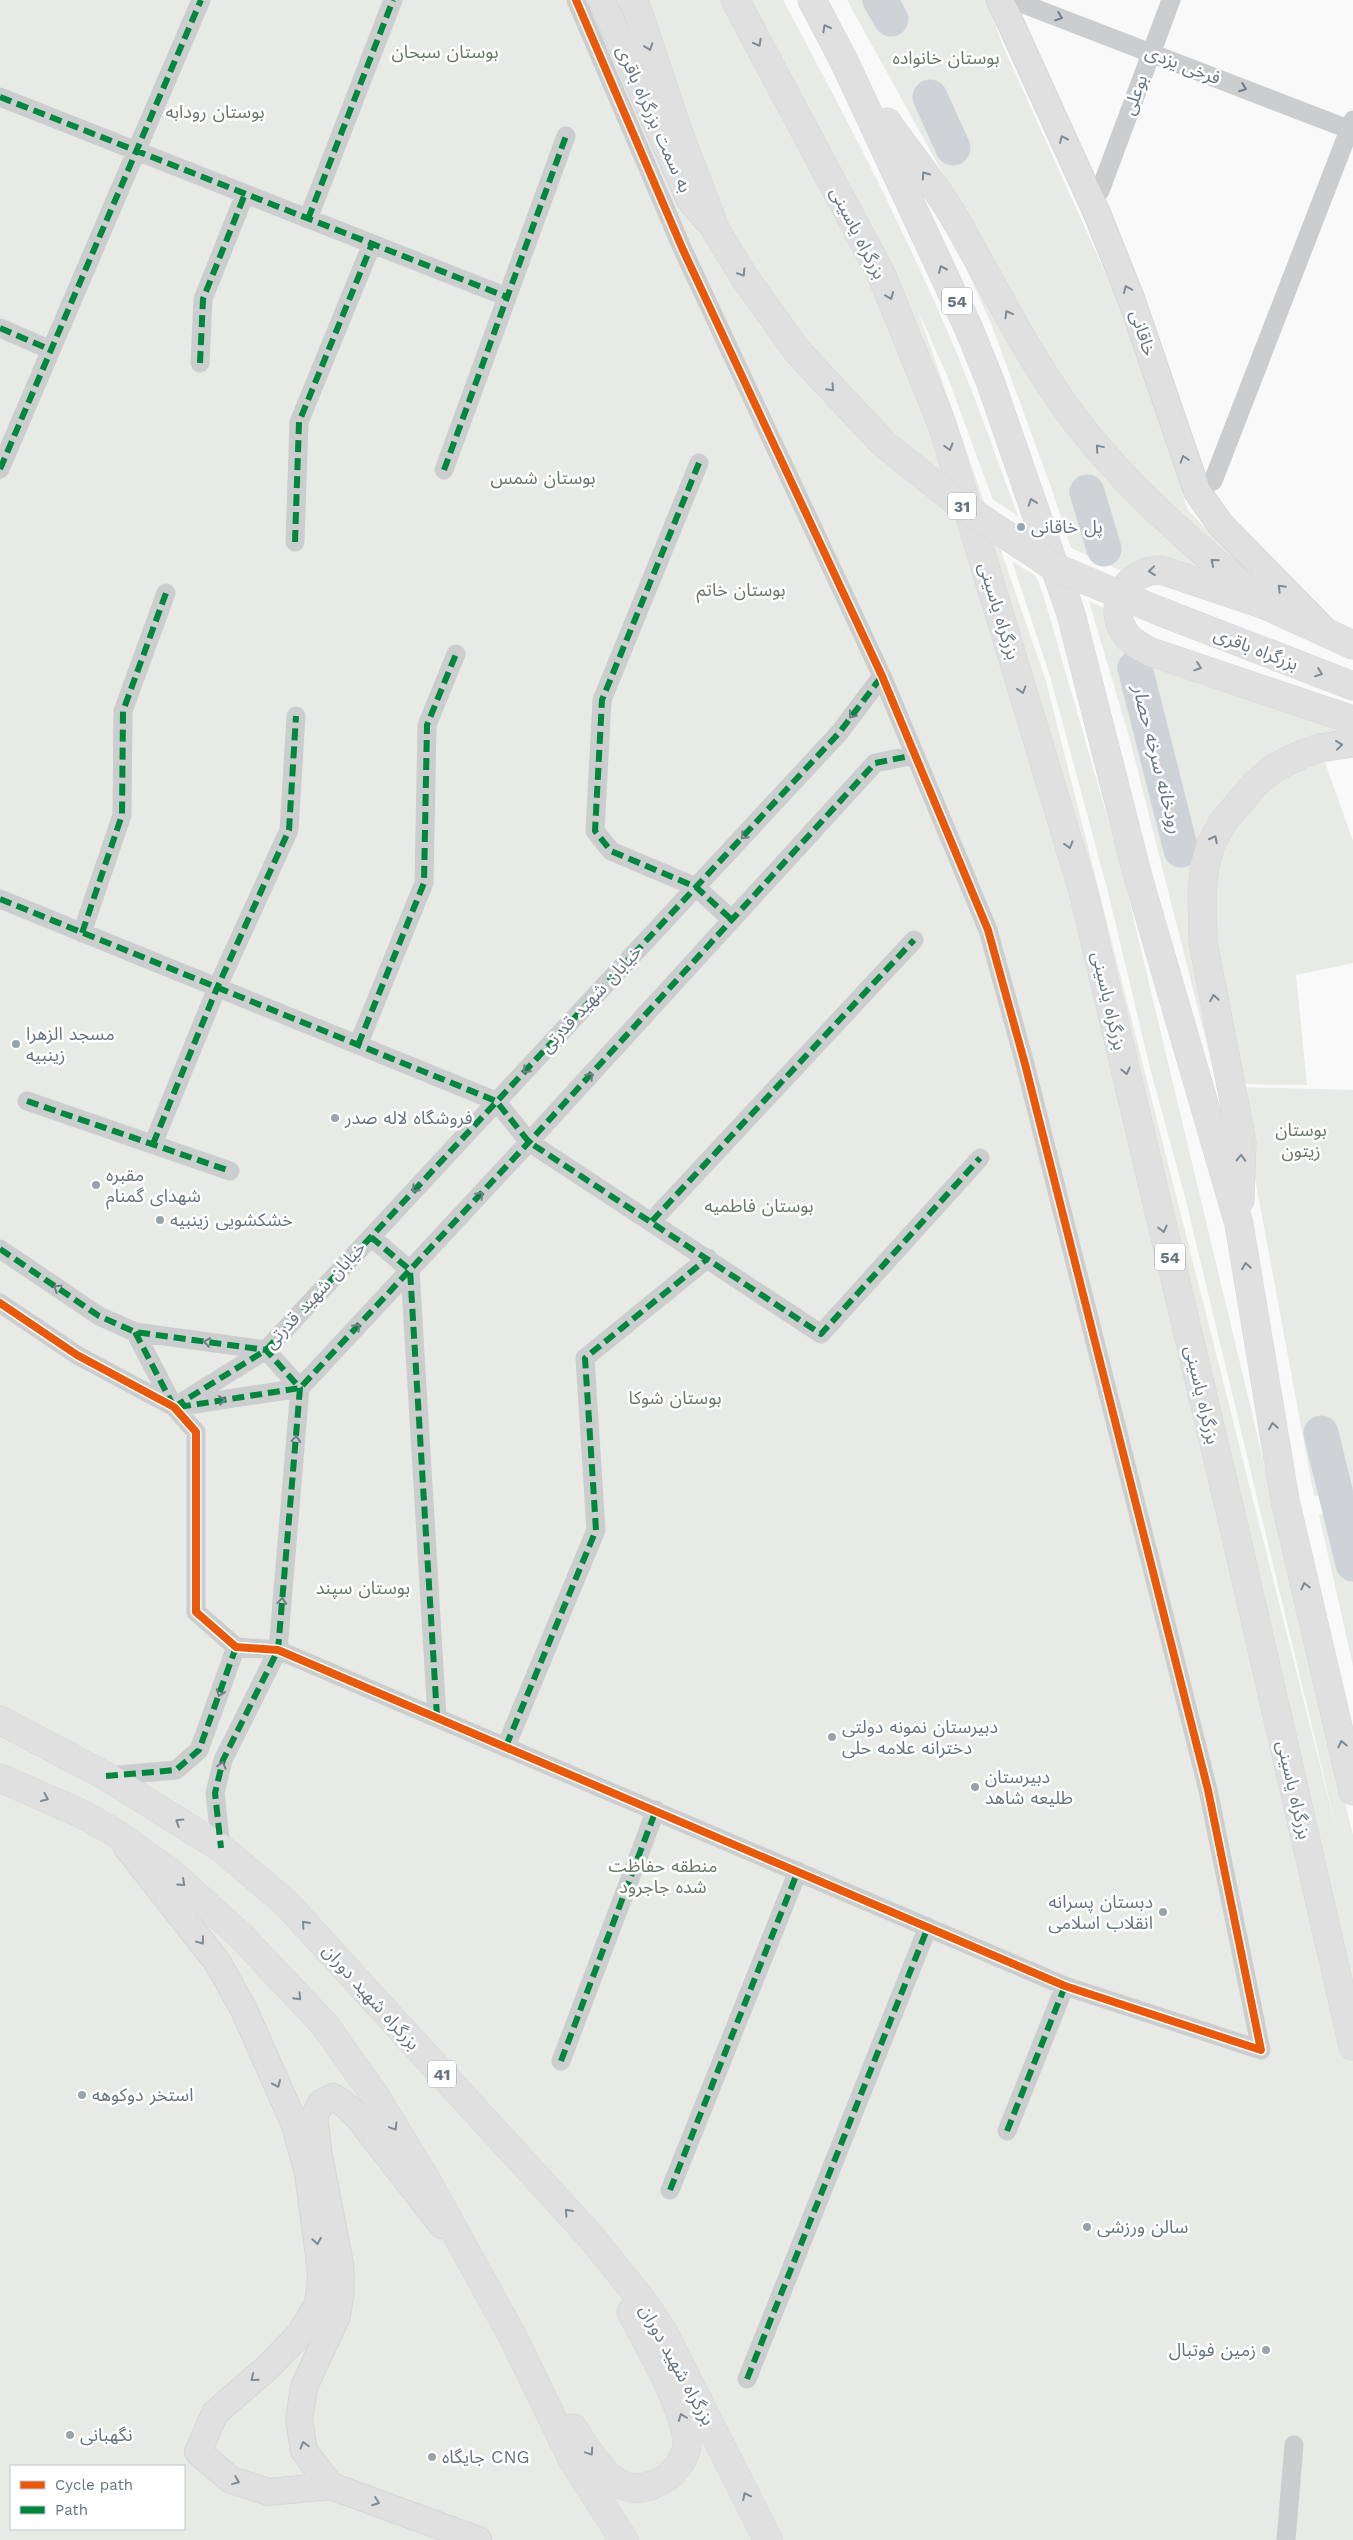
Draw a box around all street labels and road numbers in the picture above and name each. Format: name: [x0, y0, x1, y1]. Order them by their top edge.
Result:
street label: فرخی یزدی: [1142, 41, 1224, 89]
street label: به سمت بزرگراه باقری: [612, 42, 696, 196]
street label: بوعلی: [1118, 72, 1152, 118]
street label: بزرگراه یاسینی: [825, 183, 891, 283]
road number: 54: [942, 288, 972, 314]
street label: خاقانی: [1125, 307, 1161, 359]
road number: 31: [948, 492, 976, 520]
street label: بزرگراه یاسینی: [974, 560, 1024, 662]
street label: بزرگراه باقری: [1211, 623, 1301, 675]
street label: خیابان شهید قدرتی: [536, 941, 646, 1057]
street label: بزرگراه یاسینی: [1087, 950, 1131, 1052]
street label: خیابان شهید قدرتی: [260, 1237, 370, 1353]
road number: 54: [1155, 1244, 1185, 1270]
street label: بزرگراه یاسینی: [1180, 1344, 1224, 1446]
street label: بزرگراه یاسینی: [1272, 1739, 1316, 1841]
street label: بزرگراه شهید دوران: [318, 1940, 424, 2054]
road number: 41: [428, 2060, 456, 2088]
street label: بزرگراه شهید دوران: [635, 2301, 719, 2429]

